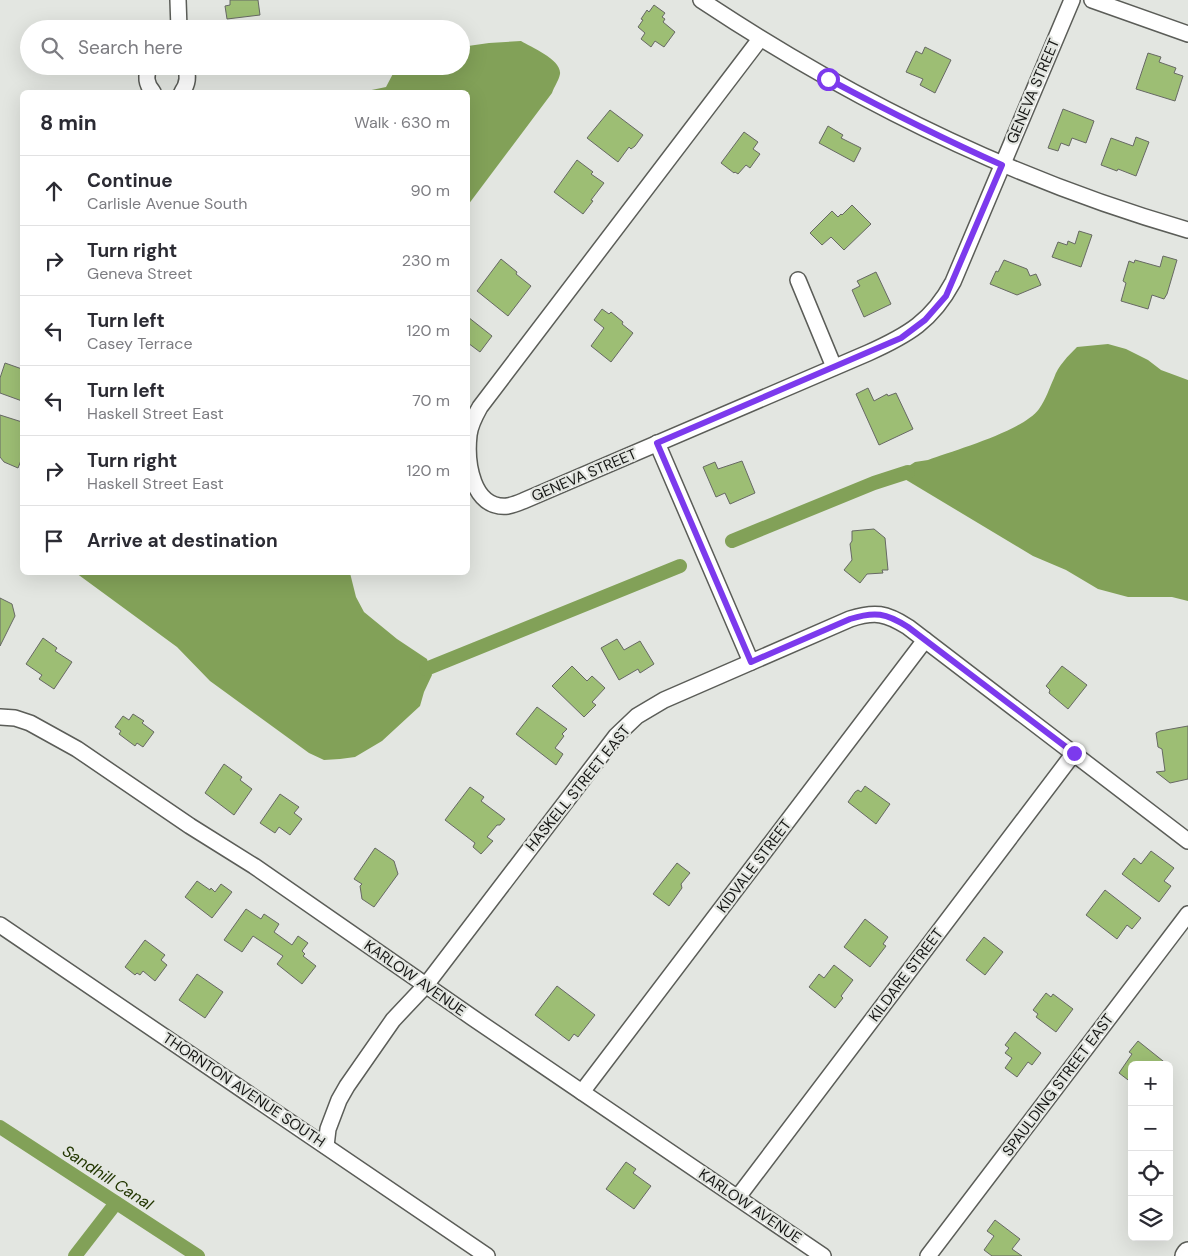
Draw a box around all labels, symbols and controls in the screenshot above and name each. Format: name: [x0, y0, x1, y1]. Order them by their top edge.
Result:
search box: [20, 20, 470, 75]
icon: search: [38, 34, 66, 62]
text: Search here: [78, 35, 183, 60]
street label: GENEVA STREET: [1002, 35, 1064, 147]
route start: [817, 68, 840, 91]
text: 8 min: [40, 109, 97, 137]
text: Walk · 630 m: [354, 112, 450, 133]
text: Continue: [87, 168, 173, 193]
icon: ahead: [40, 177, 68, 205]
text: 90 m: [410, 180, 450, 201]
text: Carlisle Avenue South: [87, 193, 247, 214]
text: Turn right: [87, 238, 177, 263]
icon: right: [40, 247, 68, 275]
text: 230 m: [402, 250, 450, 271]
text: Geneva Street: [87, 263, 193, 284]
text: Turn left: [87, 308, 165, 333]
icon: left: [40, 317, 68, 345]
text: 120 m: [406, 320, 450, 341]
text: Casey Terrace: [87, 333, 193, 354]
text: Turn left: [87, 378, 165, 403]
icon: left: [40, 387, 68, 415]
text: 70 m: [412, 390, 450, 411]
text: Haskell Street East: [87, 403, 224, 424]
street label: GENEVA STREET: [528, 444, 640, 506]
text: Turn right: [87, 448, 177, 473]
icon: right: [40, 457, 68, 485]
text: 120 m: [406, 460, 450, 481]
text: Haskell Street East: [87, 473, 224, 494]
icon: arrive: [40, 527, 68, 555]
text: Arrive at destination: [87, 528, 278, 553]
street label: HASKELL STREET EAST: [521, 721, 635, 855]
route end: [1063, 742, 1086, 765]
street label: KIDVALE STREET: [712, 815, 796, 917]
street label: KILDARE STREET: [864, 924, 948, 1026]
street label: KARLOW AVENUE: [360, 935, 470, 1021]
street label: SPAULDING STREET EAST: [998, 1010, 1118, 1160]
street label: THORNTON AVENUE SOUTH: [159, 1028, 329, 1152]
map controls: [1128, 1061, 1173, 1241]
button: +: [1128, 1061, 1173, 1106]
button: −: [1128, 1106, 1173, 1151]
water label: Sandhill Canal: [58, 1140, 157, 1215]
button: locate: [1128, 1151, 1173, 1196]
street label: KARLOW AVENUE: [695, 1164, 805, 1248]
button: layers: [1128, 1196, 1173, 1241]

